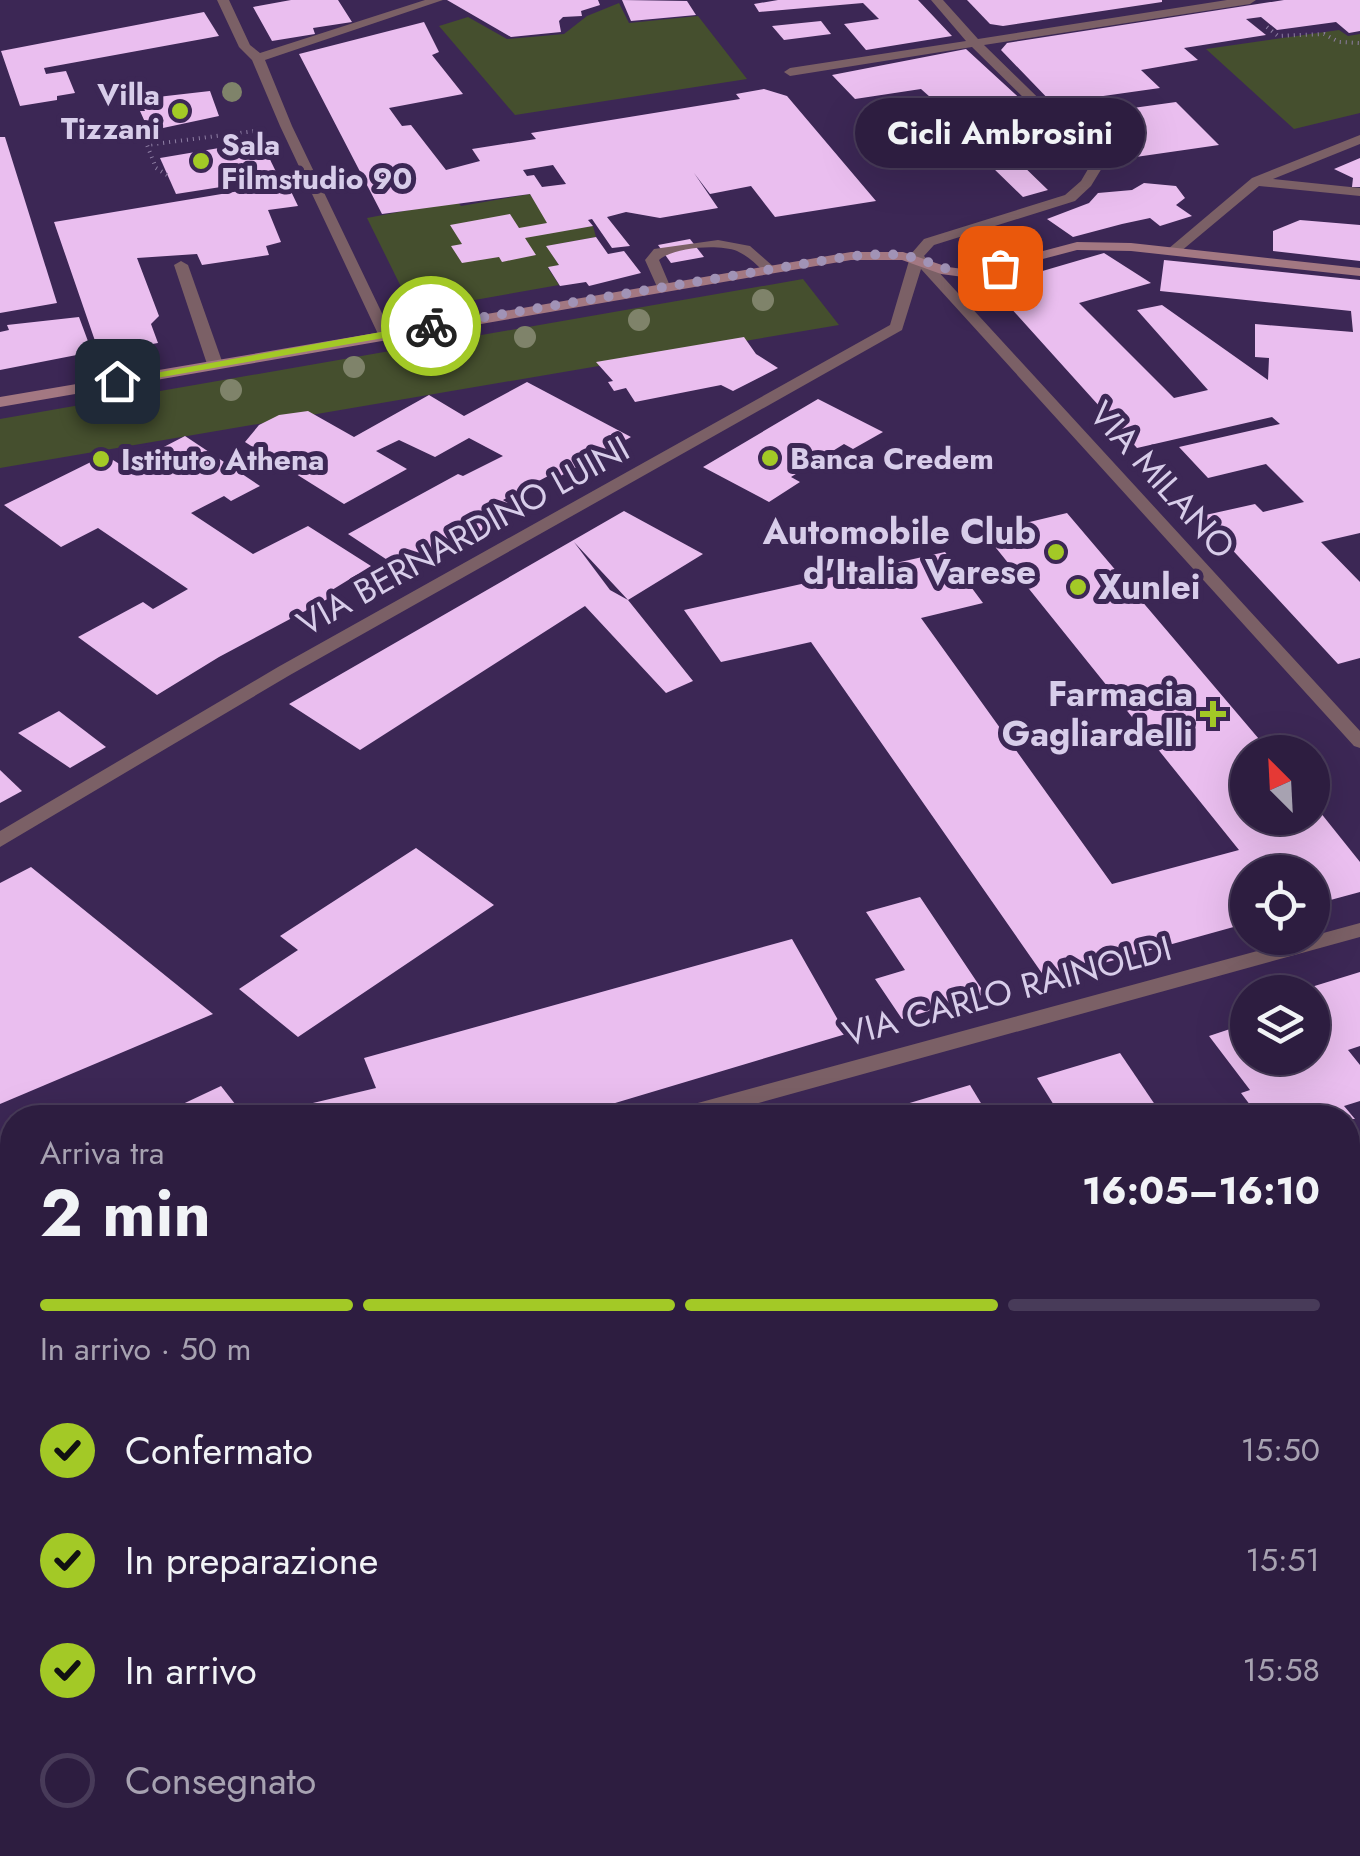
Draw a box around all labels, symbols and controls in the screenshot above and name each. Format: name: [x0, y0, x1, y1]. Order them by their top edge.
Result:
place label: Villa Tizzani: [61, 73, 160, 150]
callout: Cicli Ambrosini: [855, 98, 1145, 168]
marker: Villa Tizzani: [169, 100, 191, 122]
text: Cicli Ambrosini: [887, 110, 1113, 156]
place label: Sala Filmstudio 90: [221, 123, 412, 200]
marker: Sala Filmstudio 90: [190, 150, 212, 172]
pin: [958, 226, 1043, 311]
icon: bag: [973, 241, 1028, 296]
courier: [381, 276, 481, 376]
icon: bike: [404, 299, 459, 354]
pin: [75, 339, 160, 424]
icon: home: [90, 354, 145, 409]
street label: VIA MILANO: [1078, 390, 1246, 570]
street label: VIA BERNARDINO LUINI: [288, 424, 638, 648]
place label: Banca Credem: [790, 437, 994, 480]
place label: Istituto Athena: [121, 438, 324, 481]
marker: Banca Credem: [759, 447, 781, 469]
marker: Istituto Athena: [90, 448, 112, 470]
place label: Automobile Club d'Italia Varese: [762, 507, 1036, 597]
marker: Automobile Club d'Italia Varese: [1045, 541, 1067, 563]
place label: Xunlei: [1098, 562, 1200, 612]
marker: Xunlei: [1067, 576, 1089, 598]
place label: Farmacia Gagliardelli: [1002, 669, 1193, 759]
marker: Farmacia Gagliardelli: [1202, 703, 1224, 725]
north arrow: [1230, 735, 1330, 835]
map controls: [1230, 735, 1330, 1075]
button: locate: [1230, 855, 1330, 955]
street label: VIA CARLO RAINOLDI: [837, 923, 1177, 1059]
button: layers: [1230, 975, 1330, 1075]
text: Arriva tra: [40, 1130, 165, 1176]
text: 16:05–16:10: [1082, 1163, 1320, 1218]
text: 2 min: [40, 1166, 211, 1260]
text: In arrivo · 50 m: [40, 1326, 252, 1372]
icon: check: [40, 1423, 95, 1478]
text: Confermato: [125, 1423, 313, 1478]
text: 15:50: [1241, 1427, 1320, 1473]
icon: check: [40, 1533, 95, 1588]
text: In preparazione: [125, 1533, 378, 1588]
text: 15:51: [1246, 1537, 1320, 1583]
icon: check: [40, 1643, 95, 1698]
text: In arrivo: [125, 1643, 257, 1698]
text: 15:58: [1242, 1647, 1320, 1693]
text: Consegnato: [125, 1753, 316, 1808]

